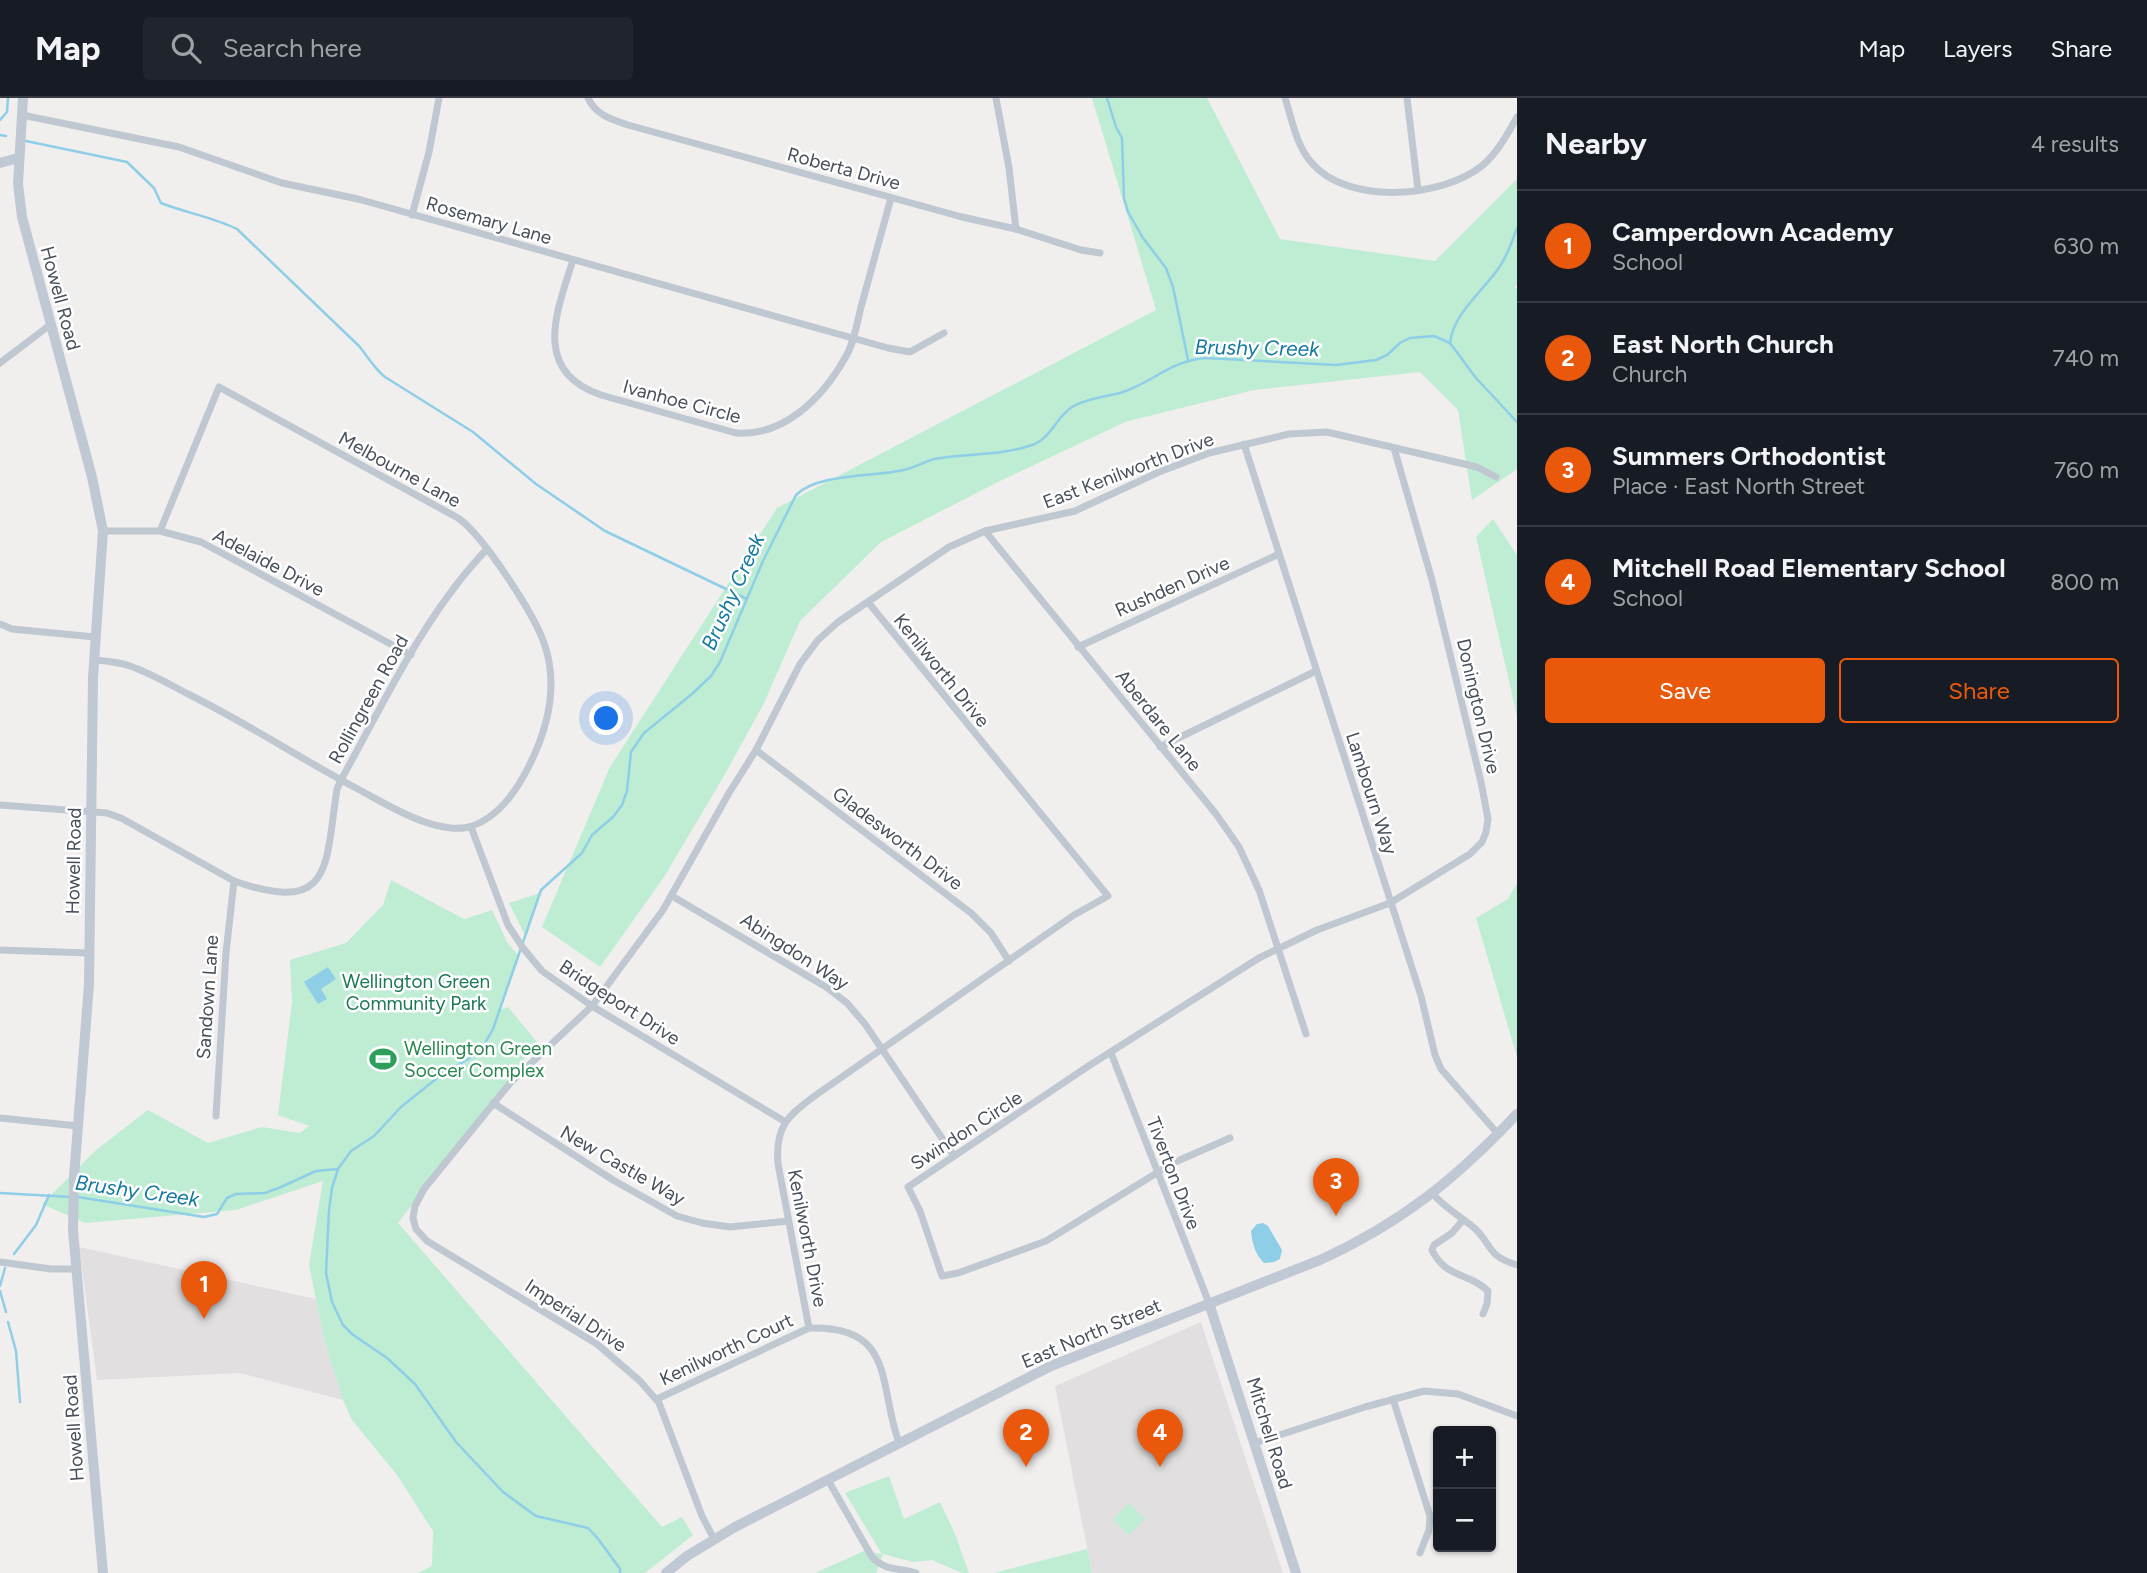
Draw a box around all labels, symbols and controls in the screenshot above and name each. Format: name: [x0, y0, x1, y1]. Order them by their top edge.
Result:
search box: [143, 17, 633, 80]
text: Map: [35, 29, 101, 68]
icon: search: [167, 29, 205, 67]
text: Search here: [223, 32, 362, 64]
text: Map: [1858, 34, 1905, 63]
text: Layers: [1943, 34, 2012, 63]
text: Share: [2050, 34, 2112, 63]
text: Nearby: [1545, 125, 1647, 162]
text: 4 results: [2031, 130, 2119, 158]
street label: Roberta Drive: [785, 142, 903, 195]
street label: Rosemary Lane: [423, 192, 554, 249]
text: Camperdown Academy: [1612, 216, 1893, 248]
text: 1: [1563, 232, 1573, 260]
text: 630 m: [2053, 232, 2119, 260]
street label: Howell Road: [36, 244, 85, 353]
text: School: [1612, 248, 1683, 276]
text: East North Church: [1612, 328, 1834, 360]
water label: Brushy Creek: [1194, 334, 1320, 361]
text: 2: [1561, 344, 1575, 372]
text: 740 m: [2052, 344, 2119, 372]
text: Church: [1612, 360, 1687, 388]
street label: Ivanhoe Circle: [620, 375, 743, 428]
street label: Melbourne Lane: [335, 426, 465, 512]
street label: East Kenilworth Drive: [1039, 427, 1217, 514]
text: Summers Orthodontist: [1612, 440, 1886, 472]
text: 3: [1562, 456, 1574, 484]
text: 760 m: [2054, 456, 2119, 484]
text: Place · East North Street: [1612, 472, 1865, 500]
street label: Adelaide Drive: [209, 523, 328, 601]
water label: Brushy Creek: [696, 529, 770, 654]
street label: Rushden Drive: [1111, 551, 1233, 622]
text: Mitchell Road Elementary School: [1612, 552, 2006, 584]
text: 4: [1561, 568, 1575, 596]
text: 800 m: [2050, 568, 2119, 596]
text: School: [1612, 584, 1683, 612]
street label: Kenilworth Drive: [889, 609, 994, 732]
street label: Rollingreen Road: [324, 631, 413, 768]
street label: Donington Drive: [1452, 636, 1505, 776]
button: Save: [1545, 658, 1825, 723]
button: Share: [1839, 658, 2119, 723]
street label: Aberdare Lane: [1111, 665, 1206, 776]
your location: [589, 701, 623, 735]
street label: Lambourn Way: [1341, 729, 1402, 857]
street label: Gladesworth Drive: [828, 782, 967, 895]
street label: Howell Road: [61, 807, 86, 915]
street label: Abingdon Way: [736, 908, 853, 995]
street label: Sandown Lane: [192, 934, 223, 1060]
street label: Bridgeport Drive: [555, 955, 685, 1050]
park label: Wellington Green Community Park: [342, 970, 490, 1015]
place label: Wellington Green Soccer Complex: [404, 1037, 552, 1082]
sports icon: Wellington Green Soccer Complex: [368, 1044, 398, 1074]
street label: Swindon Circle: [906, 1086, 1026, 1175]
street label: Tiverton Drive: [1142, 1114, 1206, 1233]
street label: New Castle Way: [556, 1120, 689, 1210]
pin: 3: [1313, 1158, 1359, 1216]
street label: Kenilworth Drive: [783, 1167, 832, 1309]
water label: Brushy Creek: [74, 1169, 201, 1212]
pin: 1: [181, 1261, 227, 1319]
street label: Imperial Drive: [521, 1274, 631, 1357]
street label: East North Street: [1018, 1294, 1164, 1373]
street label: Kenilworth Court: [656, 1308, 797, 1390]
street label: Howell Road: [58, 1374, 89, 1482]
street label: Mitchell Road: [1242, 1374, 1297, 1492]
pin: 2: [1003, 1409, 1049, 1467]
pin: 4: [1137, 1409, 1183, 1467]
map controls: [1433, 1426, 1496, 1552]
button: +: [1433, 1426, 1496, 1489]
button: −: [1433, 1489, 1496, 1552]

